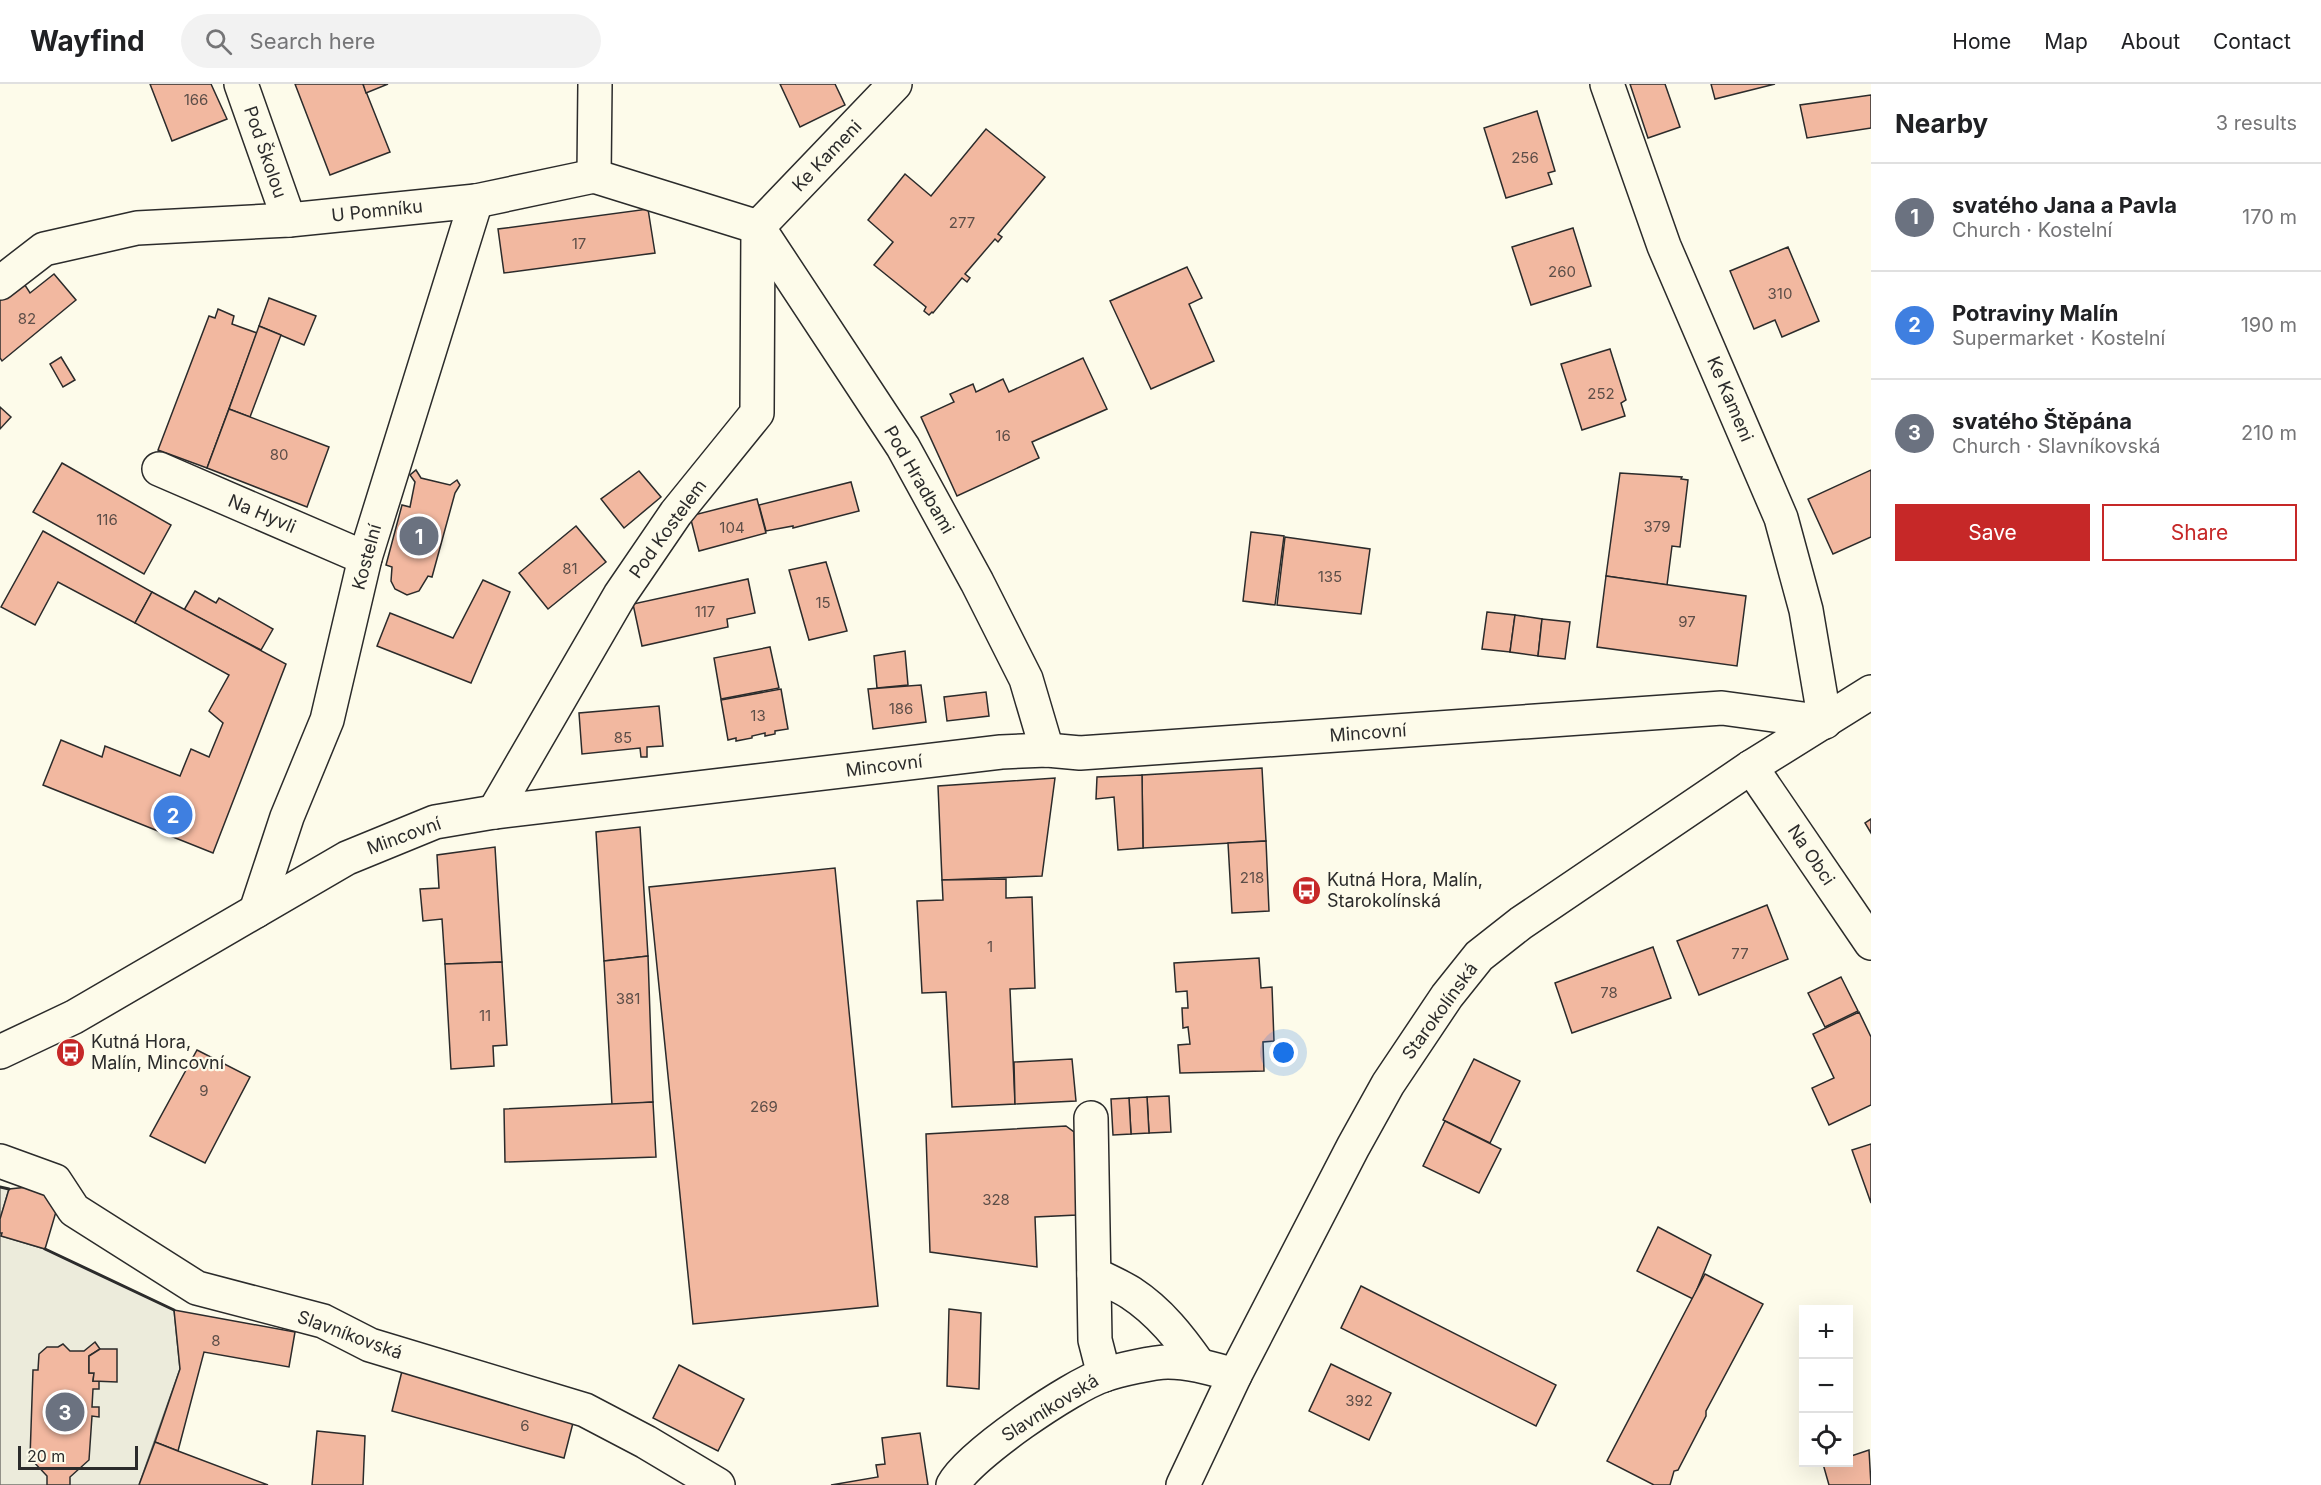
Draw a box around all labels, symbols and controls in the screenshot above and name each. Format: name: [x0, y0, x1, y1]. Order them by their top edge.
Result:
search box: [181, 14, 601, 68]
text: Wayfind: [30, 24, 145, 58]
icon: search: [202, 25, 235, 58]
text: Search here: [250, 28, 375, 54]
text: Home: [1952, 29, 2011, 54]
text: Map: [2044, 29, 2088, 54]
text: About: [2121, 29, 2180, 54]
text: Contact: [2213, 29, 2291, 54]
house number: 166: [184, 90, 208, 109]
street label: Pod Školou: [240, 103, 292, 201]
text: Nearby: [1895, 108, 1988, 139]
text: 3 results: [2216, 111, 2297, 135]
street label: Ke Kameni: [788, 116, 866, 195]
house number: 256: [1511, 148, 1539, 167]
text: svatého Jana a Pavla: [1952, 192, 2177, 218]
street label: U Pomníku: [330, 195, 424, 226]
text: 1: [1910, 205, 1919, 229]
text: 170 m: [2242, 205, 2297, 229]
house number: 277: [949, 213, 975, 232]
text: Church · Kostelní: [1952, 218, 2112, 242]
house number: 17: [572, 234, 586, 253]
house number: 260: [1548, 262, 1576, 281]
house number: 310: [1768, 284, 1792, 303]
text: Potraviny Malín: [1952, 300, 2119, 326]
house number: 82: [18, 309, 36, 328]
text: 2: [1908, 313, 1921, 337]
text: 190 m: [2241, 313, 2297, 337]
text: Supermarket · Kostelní: [1952, 326, 2165, 350]
street label: Ke Kameni: [1703, 353, 1758, 445]
house number: 252: [1587, 384, 1615, 403]
text: svatého Štěpána: [1952, 408, 2132, 434]
text: 3: [1908, 421, 1921, 445]
text: 210 m: [2241, 421, 2297, 445]
street label: Pod Hradbami: [880, 422, 959, 537]
house number: 16: [995, 426, 1011, 445]
text: Church · Slavníkovská: [1952, 434, 2160, 458]
house number: 80: [270, 445, 288, 464]
street label: Pod Kostelem: [625, 475, 710, 582]
street label: Na Hyvli: [225, 490, 299, 537]
button: Save: [1895, 504, 2090, 561]
button: Share: [2102, 504, 2297, 561]
house number: 116: [96, 510, 118, 529]
pin: 1: [400, 514, 438, 558]
house number: 379: [1644, 517, 1670, 536]
house number: 104: [719, 518, 745, 537]
street label: Kostelní: [348, 521, 386, 592]
house number: 81: [562, 559, 578, 578]
house number: 135: [1318, 567, 1342, 586]
house number: 15: [815, 593, 831, 612]
house number: 117: [695, 602, 715, 621]
house number: 97: [1678, 612, 1696, 631]
house number: 186: [889, 699, 913, 718]
house number: 13: [750, 706, 766, 725]
street label: Mincovní: [1329, 719, 1408, 746]
house number: 85: [614, 728, 632, 747]
street label: Mincovní: [844, 750, 924, 781]
pin: 2: [154, 792, 192, 838]
street label: Mincovní: [364, 812, 444, 859]
street label: Na Obci: [1784, 821, 1839, 889]
house number: 218: [1240, 868, 1264, 887]
place label: Kutná Hora, Malín, Starokolínská: [1327, 869, 1483, 911]
bus stop icon: Kutná Hora, Malín, Starokolínská: [1290, 874, 1322, 906]
house number: 1: [987, 937, 993, 956]
house number: 77: [1731, 944, 1749, 963]
street label: Starokolínská: [1398, 958, 1482, 1063]
house number: 78: [1600, 983, 1618, 1002]
house number: 381: [616, 989, 640, 1008]
house number: 11: [479, 1006, 491, 1025]
place label: Kutná Hora, Malín, Mincovní: [91, 1031, 225, 1073]
bus stop icon: Kutná Hora, Malín, Mincovní: [54, 1036, 86, 1068]
your location: [1269, 1038, 1298, 1067]
house number: 9: [199, 1081, 209, 1100]
house number: 269: [750, 1097, 778, 1116]
house number: 328: [982, 1190, 1010, 1209]
map controls: [1799, 1305, 1853, 1467]
button: +: [1799, 1305, 1853, 1359]
street label: Slavníkovská: [295, 1306, 406, 1363]
house number: 8: [211, 1331, 221, 1350]
button: −: [1799, 1359, 1853, 1413]
street label: Slavníkovská: [997, 1369, 1102, 1446]
pin: 3: [46, 1390, 84, 1434]
house number: 392: [1345, 1391, 1373, 1410]
button: locate: [1799, 1413, 1853, 1467]
house number: 6: [520, 1416, 530, 1435]
scale bar: [18, 1443, 138, 1470]
text: 20 m: [27, 1446, 65, 1466]

